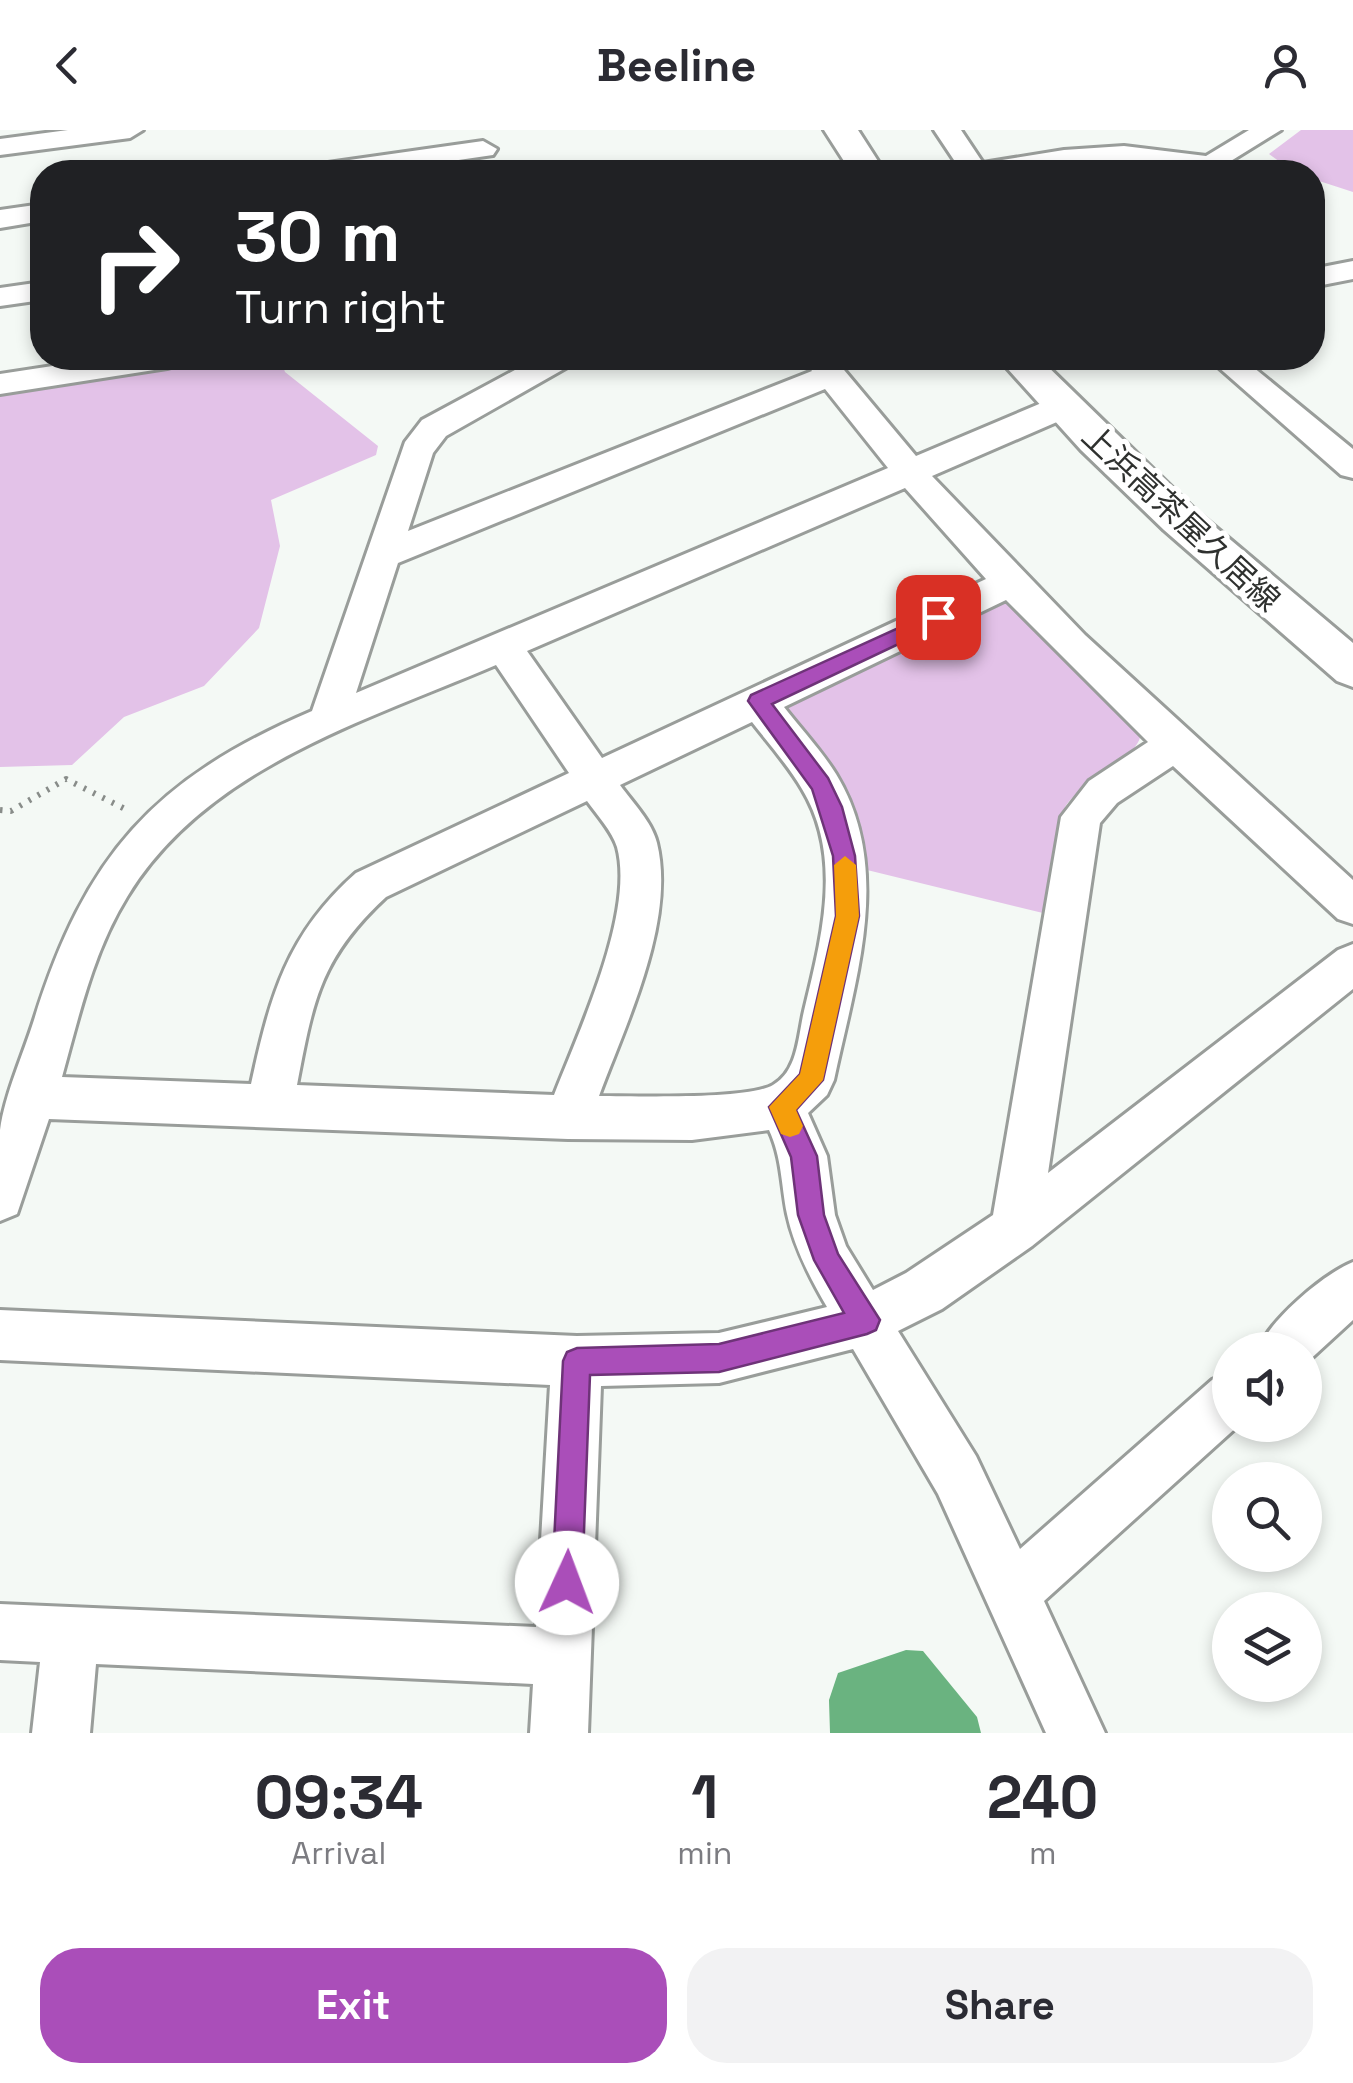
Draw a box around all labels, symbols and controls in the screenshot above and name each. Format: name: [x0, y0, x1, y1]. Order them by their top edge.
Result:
text: Beeline: [597, 37, 756, 94]
icon: back: [40, 38, 95, 93]
icon: person: [1258, 38, 1313, 93]
text: 30 m: [235, 192, 400, 281]
icon: right: [70, 200, 200, 330]
text: Turn right: [235, 279, 446, 336]
street label: 上浜高茶屋久居線: [1074, 416, 1288, 620]
pin: [896, 575, 981, 660]
icon: arrive: [911, 590, 966, 645]
map controls: [1212, 1332, 1322, 1702]
button: sound: [1212, 1332, 1322, 1442]
button: search: [1212, 1462, 1322, 1572]
position arrow: [515, 1531, 619, 1635]
button: layers: [1212, 1592, 1322, 1702]
text: 09:34: [254, 1759, 423, 1836]
text: 1: [691, 1759, 718, 1836]
text: 240: [987, 1759, 1099, 1836]
text: Arrival: [291, 1833, 386, 1873]
text: min: [677, 1833, 732, 1873]
text: m: [1029, 1833, 1056, 1873]
button: Exit: [40, 1948, 667, 2063]
button: Share: [687, 1948, 1313, 2063]

